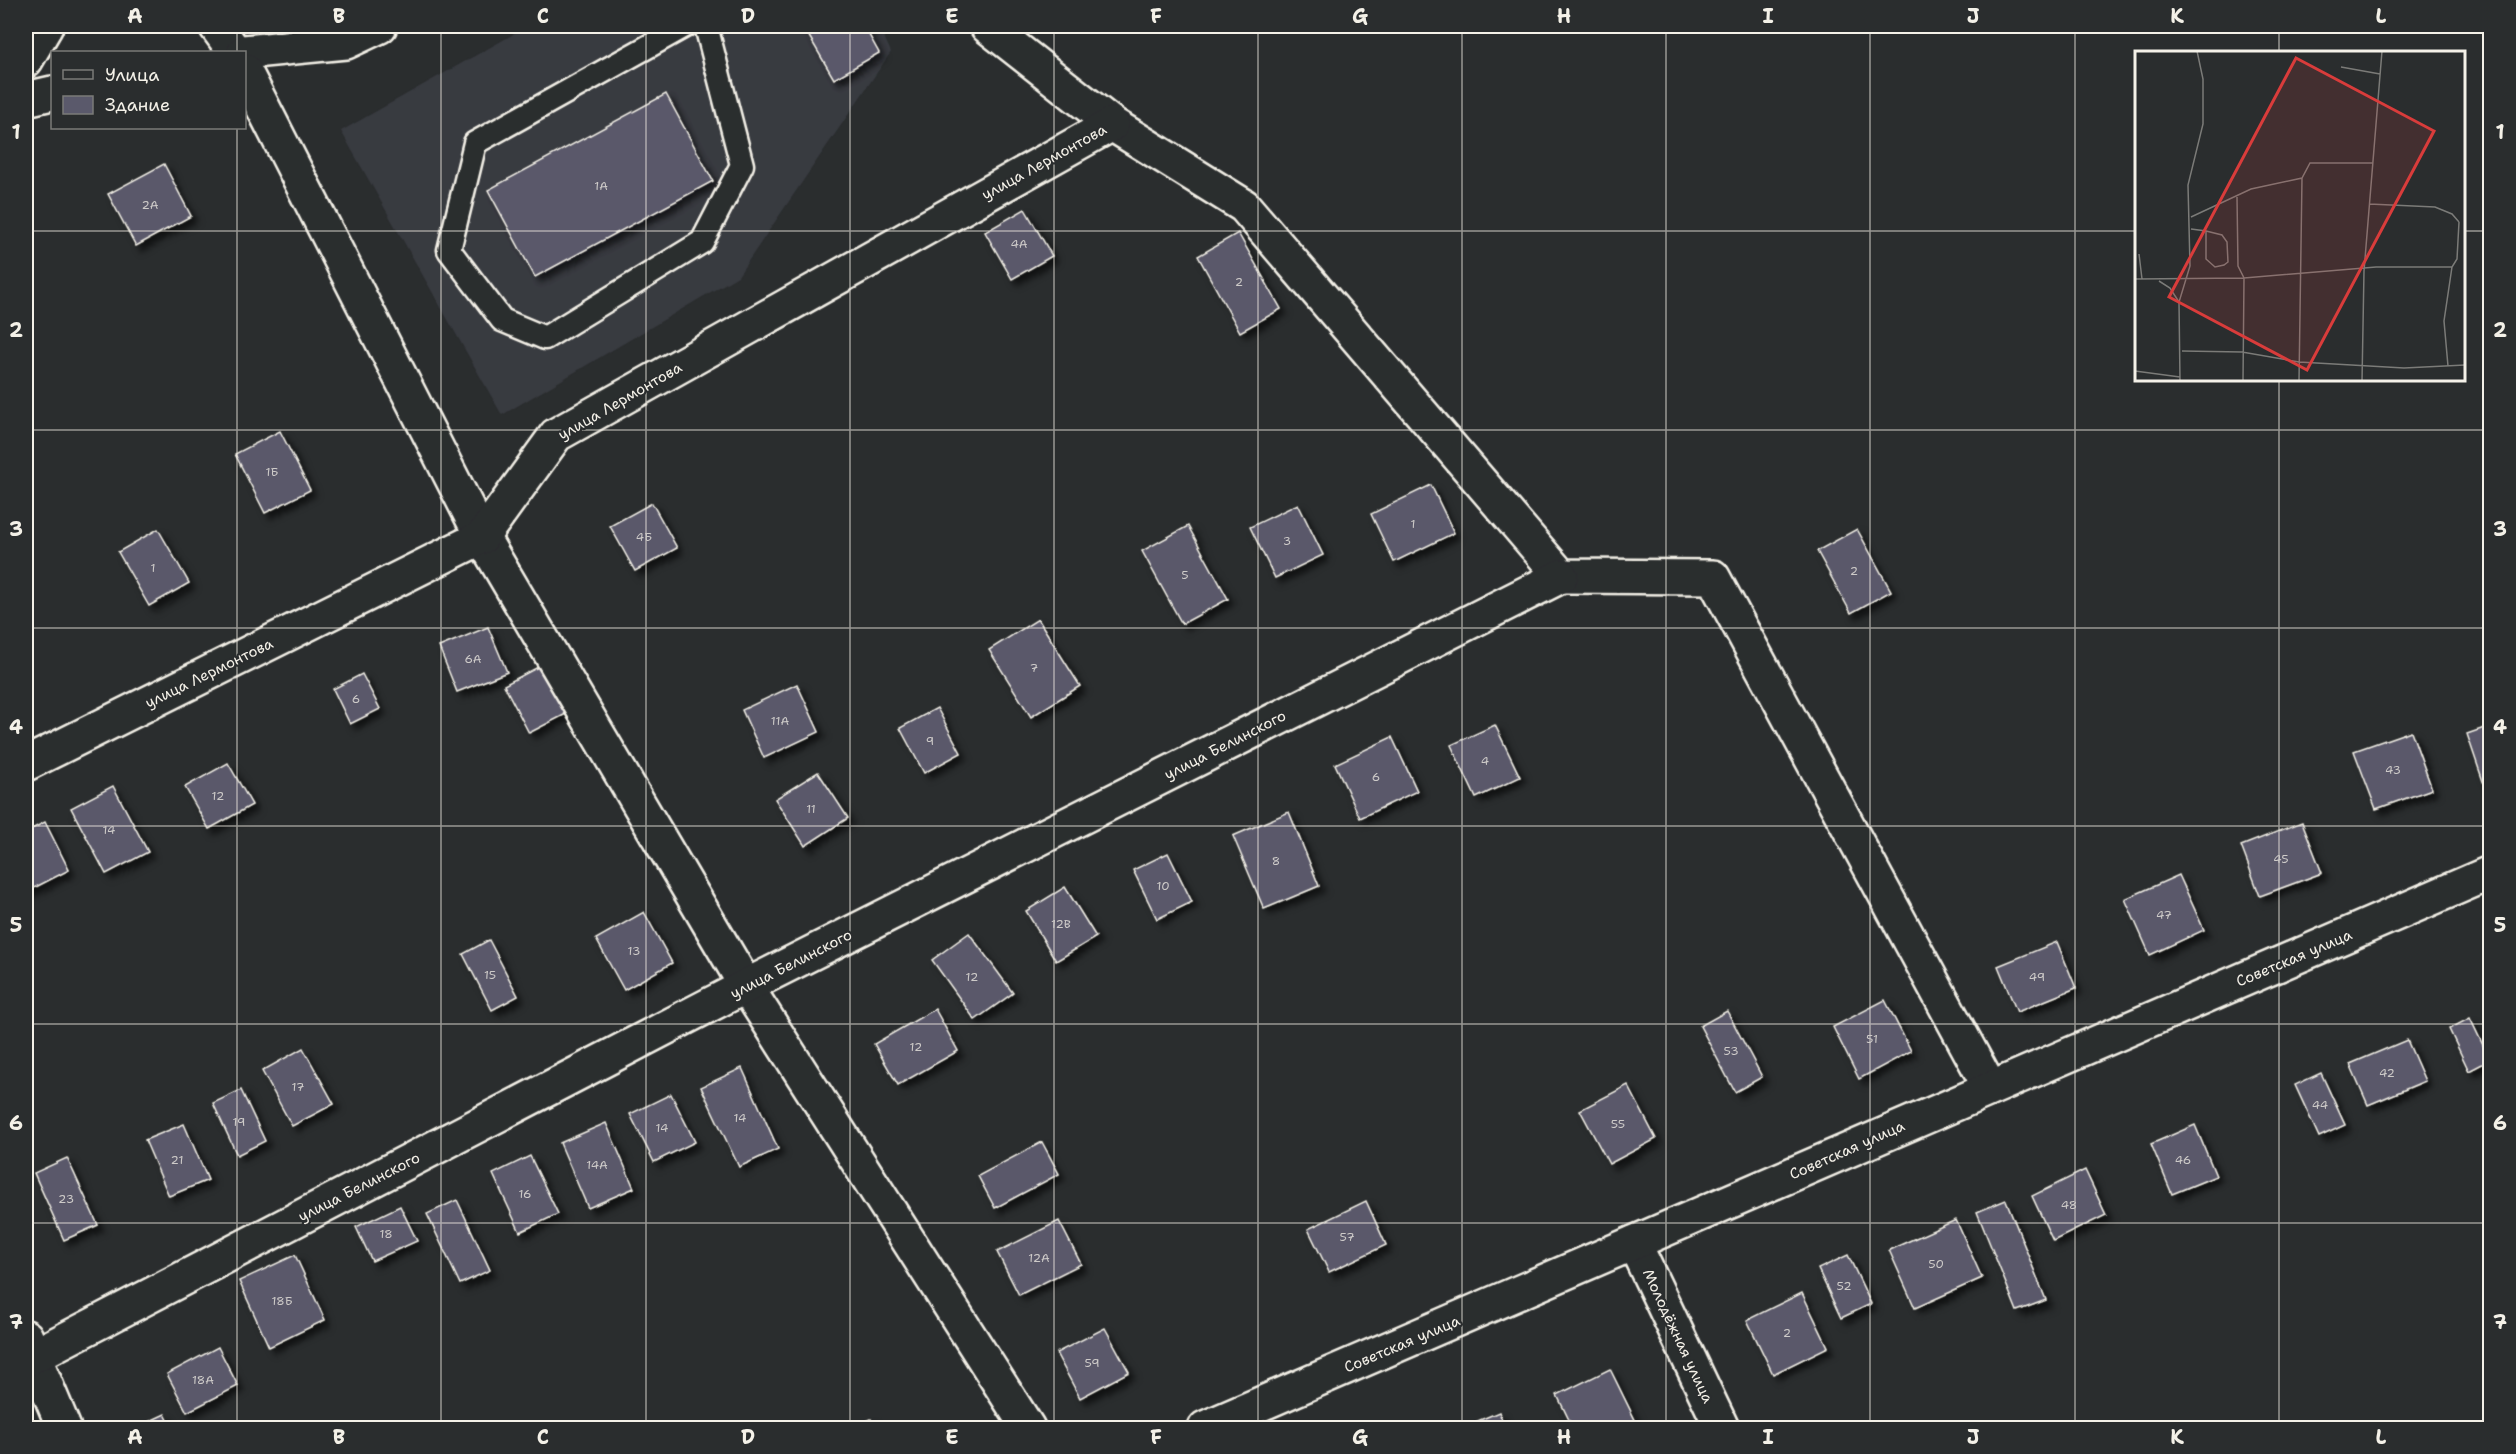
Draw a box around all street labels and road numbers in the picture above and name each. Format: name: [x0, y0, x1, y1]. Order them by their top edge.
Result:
street label: улица Лермонтова: [978, 119, 1111, 205]
street label: улица Лермонтова: [554, 357, 686, 445]
street label: улица Лермонтова: [142, 633, 277, 713]
street label: улица Белинского: [1161, 706, 1289, 784]
street label: Советская улица: [2233, 924, 2356, 991]
street label: улица Белинского: [727, 925, 855, 1003]
street label: Советская улица: [1786, 1115, 1908, 1184]
street label: улица Белинского: [295, 1148, 423, 1226]
street label: Молодёжная улица: [1638, 1266, 1718, 1407]
street label: Советская улица: [1341, 1310, 1464, 1377]

